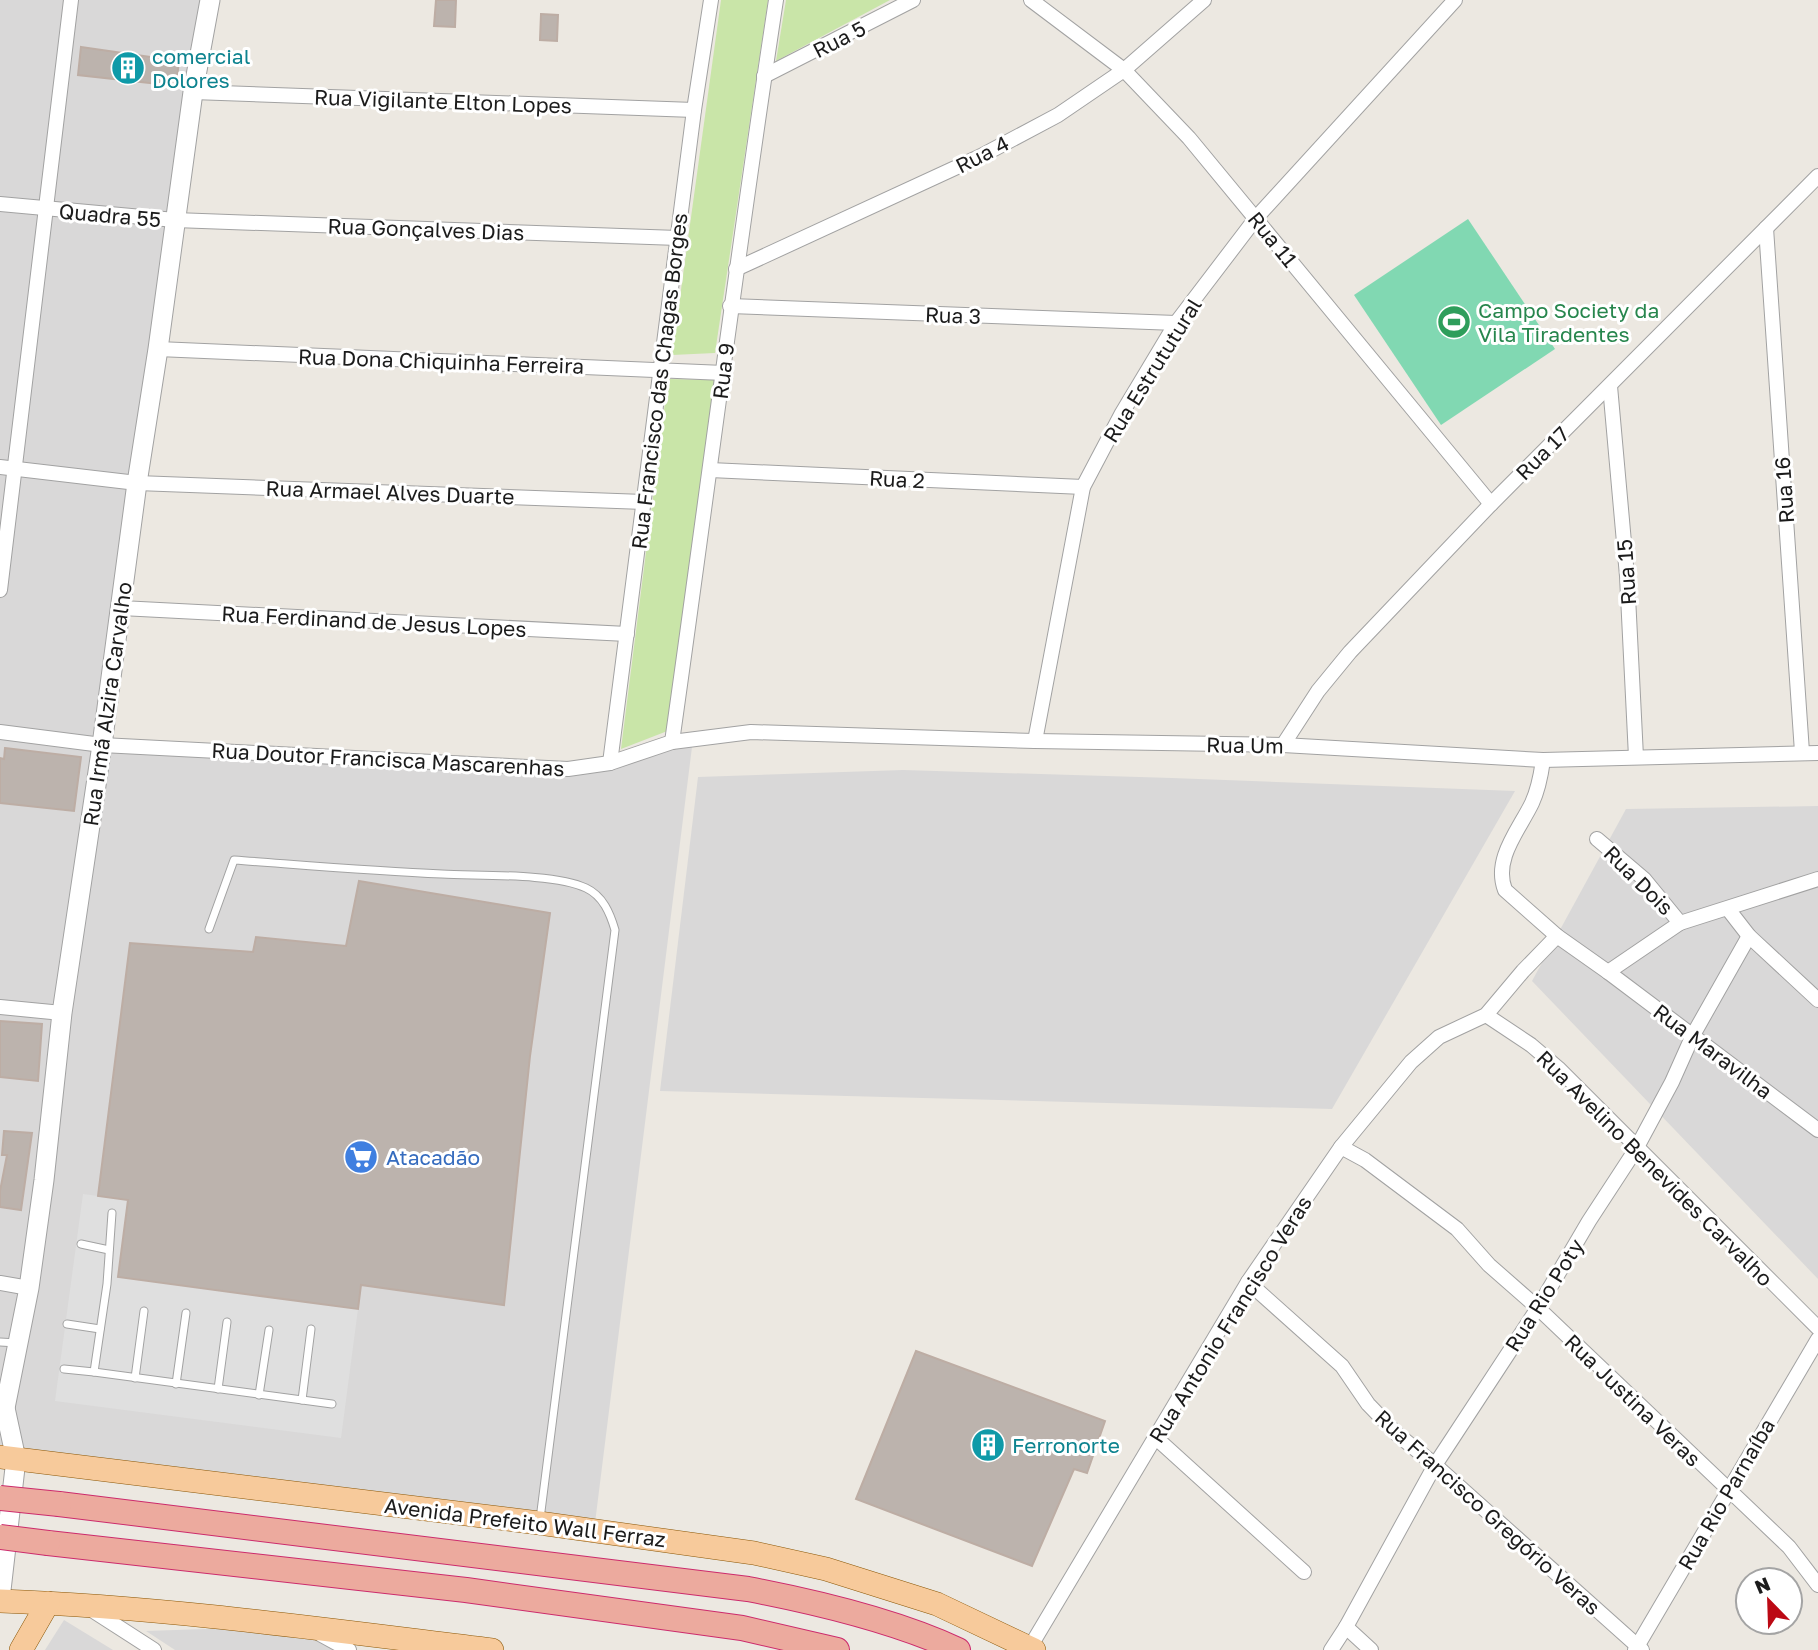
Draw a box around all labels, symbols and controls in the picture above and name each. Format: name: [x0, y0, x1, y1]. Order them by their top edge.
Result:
street label: Rua 5: [808, 15, 870, 63]
place label: comercial Dolores: [152, 43, 250, 93]
building icon: comercial Dolores: [109, 49, 147, 87]
street label: Rua Vigilante Elton Lopes: [314, 84, 572, 118]
street label: Rua 4: [951, 130, 1013, 178]
street label: Quadra 55: [58, 198, 162, 232]
street label: Rua 11: [1243, 206, 1303, 272]
street label: Rua Francisco das Chagas Borges: [625, 211, 693, 551]
street label: Rua Gonçalves Dias: [327, 213, 525, 245]
street label: Rua Estrututural: [1097, 293, 1207, 447]
place label: Campo Society da Vila Tiradentes: [1478, 297, 1659, 347]
street label: Rua 3: [925, 301, 981, 329]
sports icon: Campo Society da Vila Tiradentes: [1435, 303, 1473, 341]
street label: Rua 9: [707, 341, 739, 401]
street label: Rua Dona Chiquinha Ferreira: [297, 343, 585, 379]
street label: Rua 17: [1510, 421, 1574, 485]
street label: Rua 16: [1769, 456, 1799, 524]
street label: Rua 2: [868, 465, 926, 493]
street label: Rua Armael Alves Duarte: [265, 475, 515, 509]
street label: Rua 15: [1611, 538, 1641, 606]
street label: Rua Irmã Alzira Carvalho: [77, 580, 137, 828]
street label: Rua Ferdinand de Jesus Lopes: [221, 600, 527, 642]
street label: Rua Um: [1206, 731, 1284, 759]
street label: Rua Doutor Francisca Mascarenhas: [211, 737, 565, 781]
street label: Rua Dois: [1599, 840, 1679, 920]
street label: Rua Maravilha: [1649, 998, 1777, 1104]
street label: Rua Avelino Benevides Carvalho: [1532, 1045, 1778, 1291]
supermarket icon: Atacadão: [342, 1138, 380, 1176]
place label: Atacadão: [386, 1144, 480, 1170]
street label: Rua Antonio Francisco Veras: [1143, 1191, 1317, 1447]
street label: Rua Rio Poty: [1499, 1234, 1589, 1356]
street label: Rua Justina Veras: [1560, 1328, 1706, 1472]
street label: Rua Francisco Gregório Veras: [1370, 1404, 1606, 1620]
street label: Rua Rio Parnaíba: [1672, 1414, 1780, 1574]
building icon: Ferronorte: [969, 1426, 1007, 1464]
place label: Ferronorte: [1012, 1432, 1120, 1458]
street label: Avenida Prefeito Wall Ferraz: [383, 1492, 667, 1552]
north arrow: [1734, 1566, 1804, 1636]
text: N: [1751, 1571, 1773, 1598]

